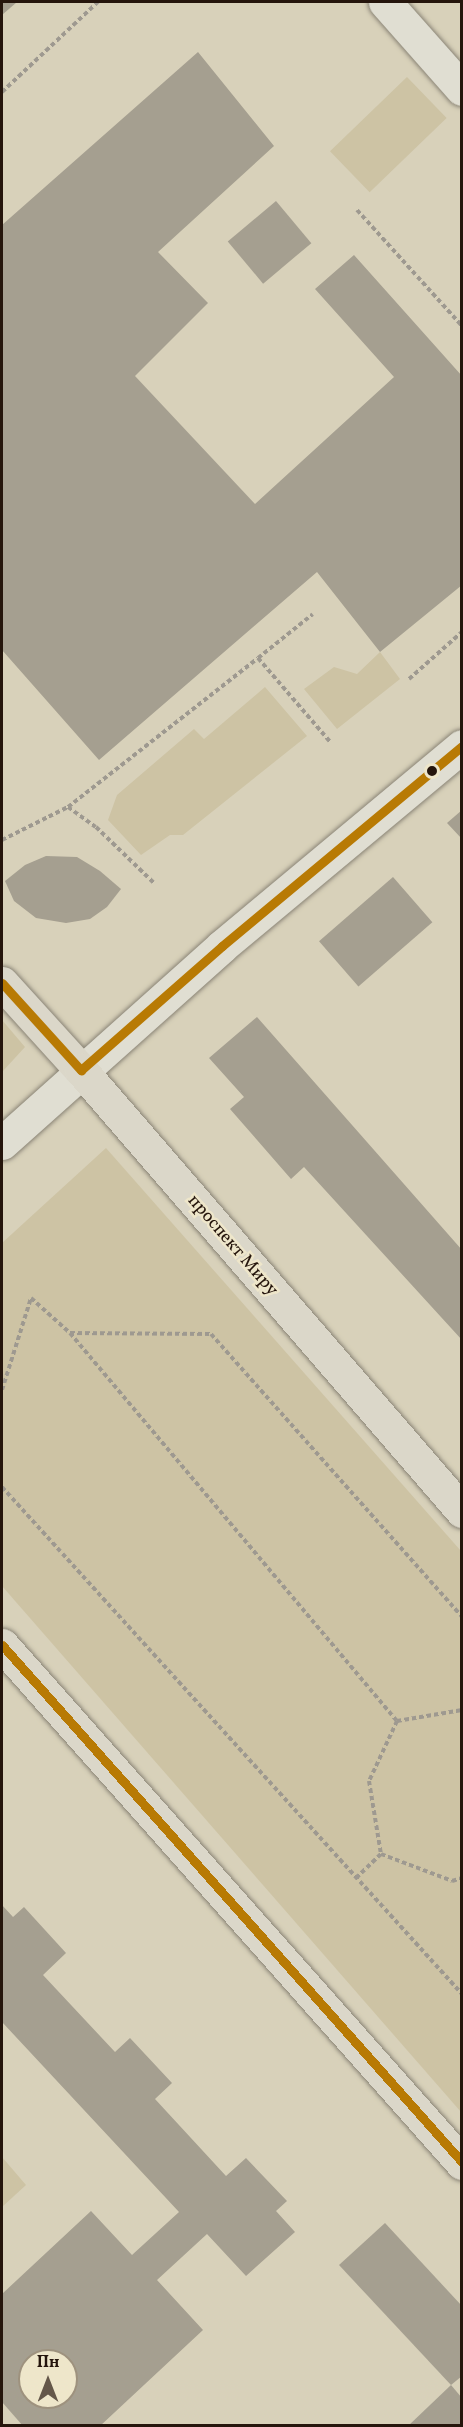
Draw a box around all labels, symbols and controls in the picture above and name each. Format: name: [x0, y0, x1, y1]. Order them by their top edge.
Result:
unlabelled marker: [426, 765, 438, 777]
street label: проспект Миру: [182, 1191, 282, 1301]
north arrow: [18, 2349, 78, 2409]
text: Пн: [37, 2352, 59, 2374]

